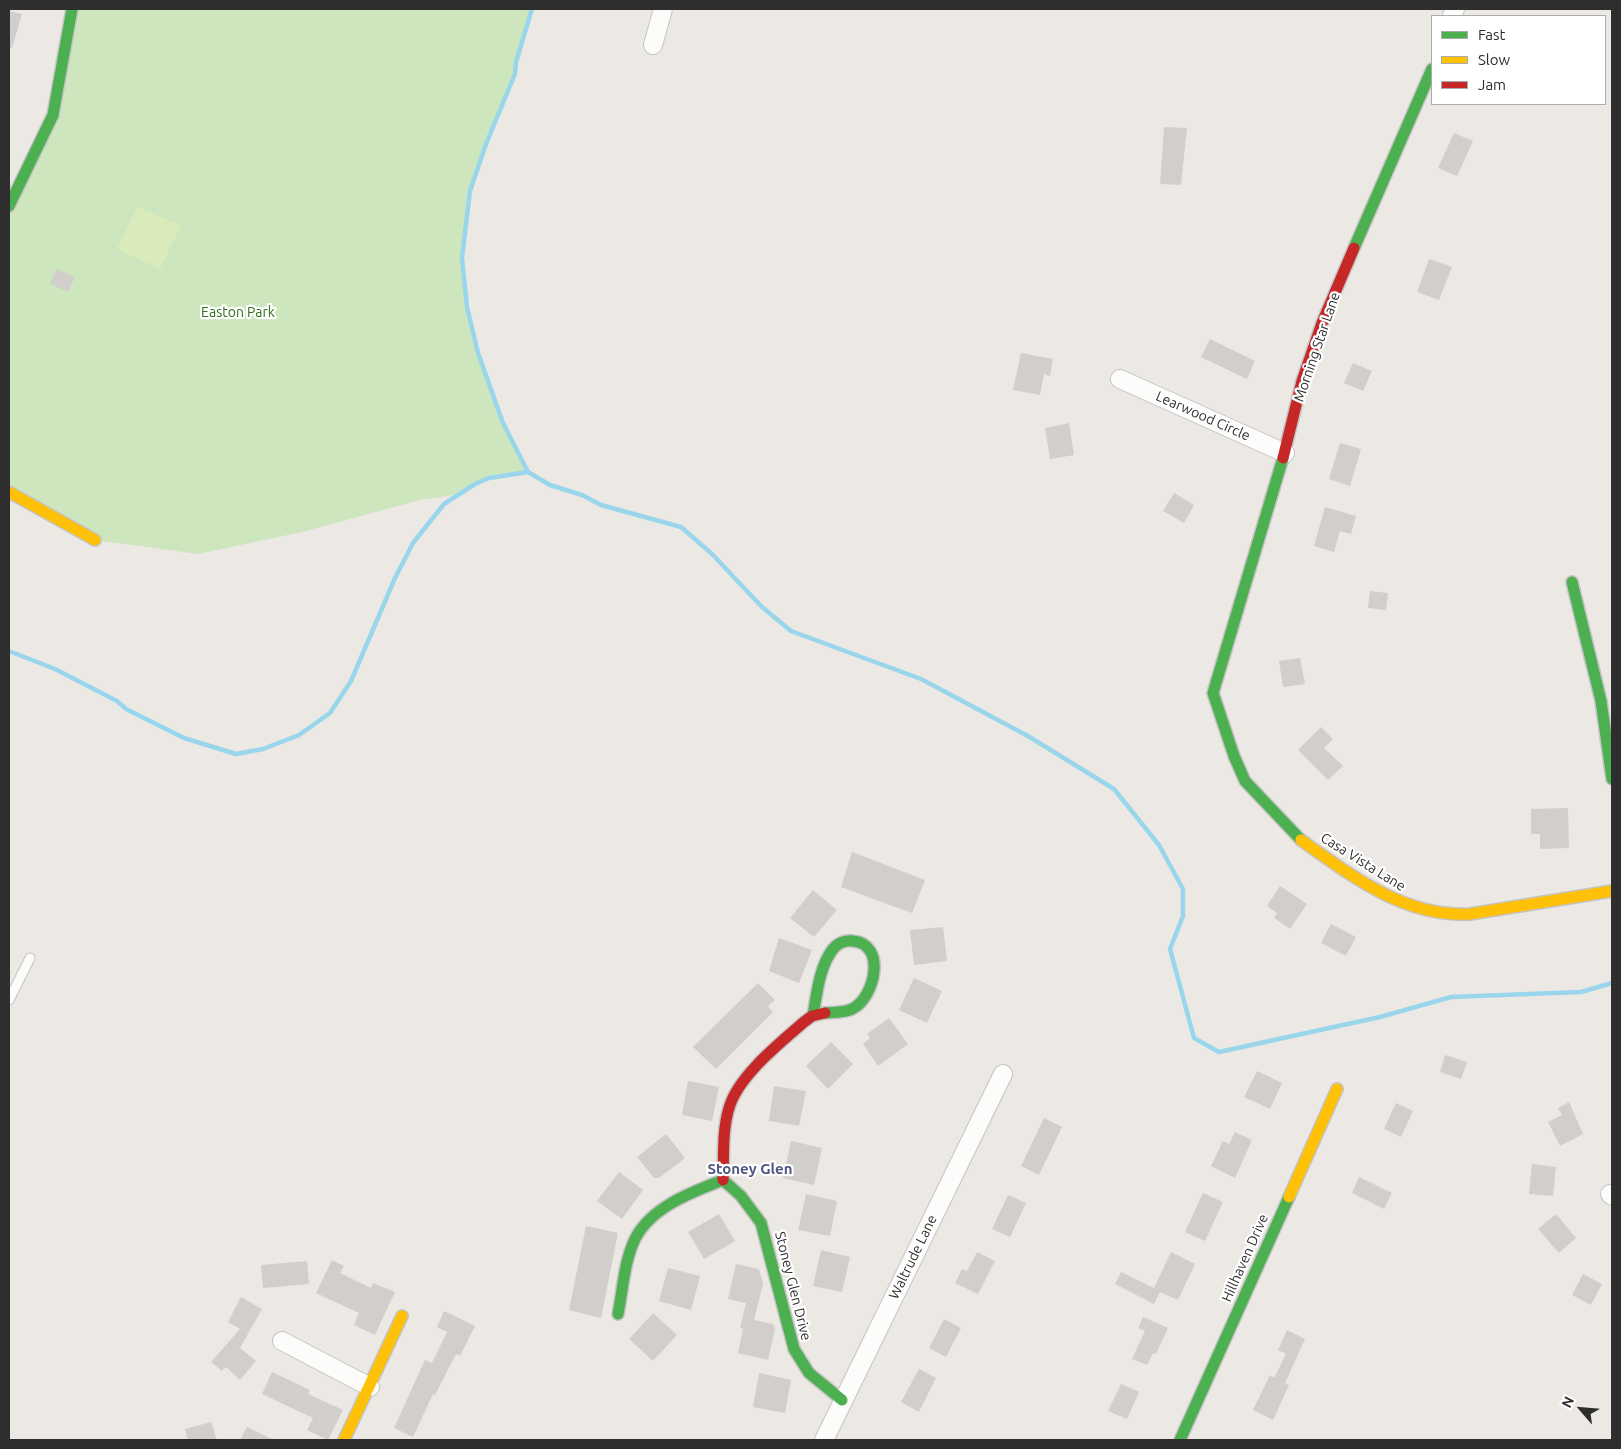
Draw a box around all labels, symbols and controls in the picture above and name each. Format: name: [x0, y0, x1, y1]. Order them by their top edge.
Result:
legend: [1431, 15, 1606, 105]
text: Fast: [1478, 26, 1505, 43]
text: Slow: [1478, 51, 1510, 68]
text: Jam: [1478, 76, 1506, 93]
street label: Morning Star Lane: [1290, 290, 1344, 404]
park label: Easton Park: [201, 304, 275, 320]
street label: Learwood Circle: [1153, 388, 1253, 444]
street label: Casa Vista Lane: [1317, 829, 1409, 895]
district label: Stoney Glen: [707, 1160, 793, 1178]
street label: Hillhaven Drive: [1218, 1211, 1272, 1305]
street label: Waltrude Lane: [885, 1212, 941, 1302]
street label: Stoney Glen Drive: [771, 1230, 815, 1342]
north arrow: [1556, 1384, 1606, 1434]
text: N: [1558, 1394, 1577, 1410]

